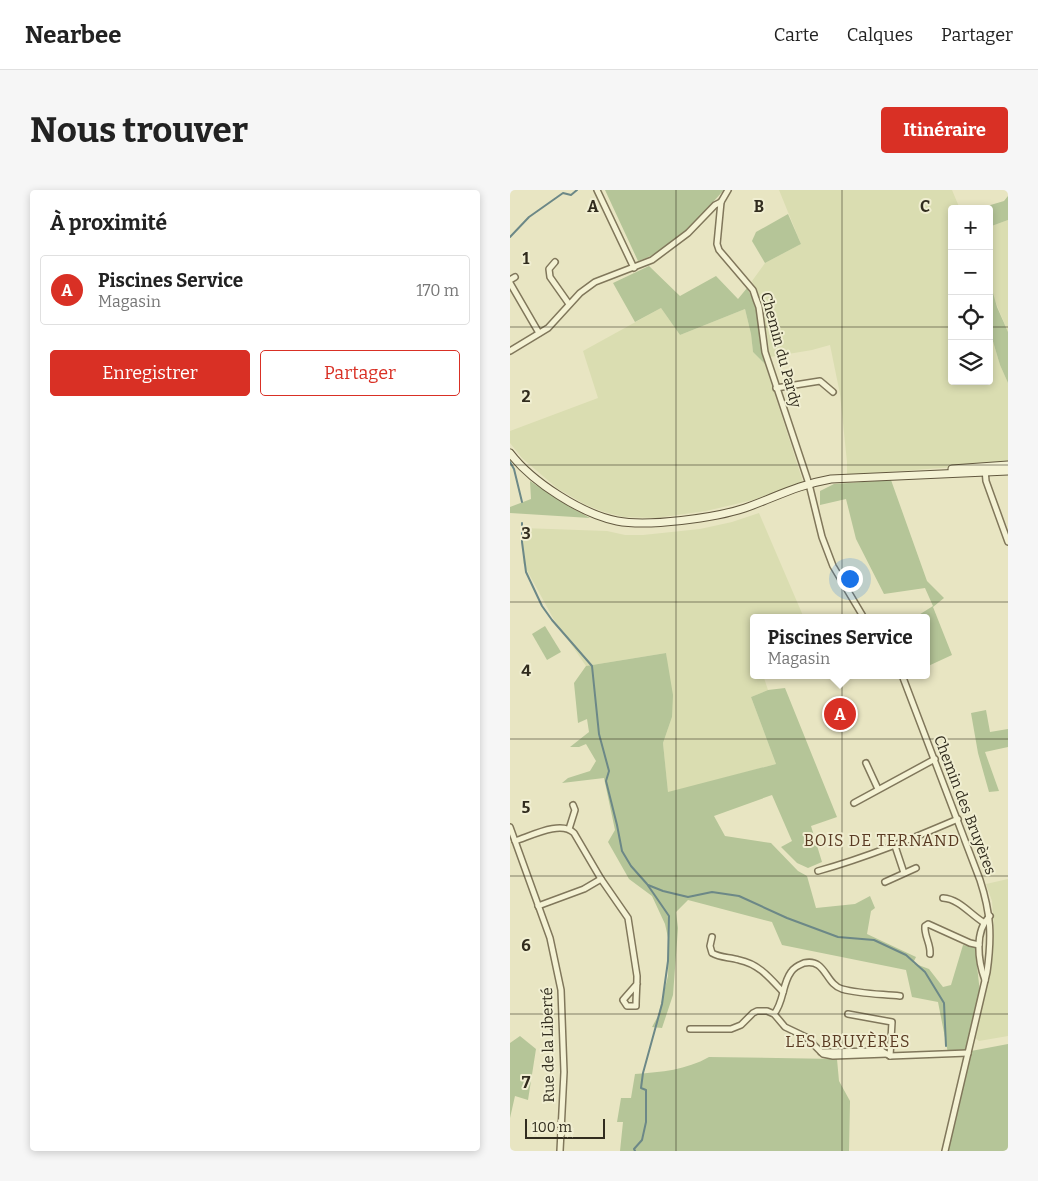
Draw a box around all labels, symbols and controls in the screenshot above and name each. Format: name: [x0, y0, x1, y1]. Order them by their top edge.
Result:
text: Nearbee: [25, 21, 121, 49]
text: Carte: [774, 24, 819, 46]
text: Calques: [847, 24, 913, 46]
text: Partager: [941, 24, 1013, 46]
button: Itinéraire: [881, 107, 1008, 153]
text: Nous trouver: [30, 109, 248, 151]
text: A: [587, 197, 599, 216]
text: B: [754, 197, 764, 216]
text: C: [920, 197, 930, 216]
map controls: [948, 205, 993, 385]
button: +: [948, 205, 993, 250]
text: À proximité: [50, 210, 167, 236]
text: 1: [523, 249, 530, 268]
button: −: [948, 250, 993, 295]
text: Piscines Service: [98, 269, 243, 292]
text: A: [61, 281, 73, 300]
text: 170 m: [416, 281, 459, 300]
street label: Chemin du Pardy: [757, 290, 805, 410]
text: Magasin: [98, 292, 161, 311]
button: locate: [948, 295, 993, 340]
button: layers: [948, 340, 993, 385]
button: Enregistrer: [50, 350, 250, 396]
button: Partager: [260, 350, 460, 396]
text: 2: [521, 387, 531, 406]
text: 3: [521, 524, 531, 543]
your location: [837, 566, 863, 592]
popup: [750, 614, 930, 679]
text: Piscines Service: [767, 626, 913, 649]
text: Magasin: [767, 649, 830, 668]
text: 4: [521, 661, 531, 680]
pin: A: [824, 695, 856, 733]
street label: Chemin des Bruyères: [930, 733, 1000, 877]
text: 5: [522, 798, 531, 817]
district label: BOIS DE TERNAND: [804, 831, 960, 850]
text: 6: [521, 936, 531, 955]
street label: Rue de la Liberté: [538, 987, 558, 1103]
district label: LES BRUYÈRES: [785, 1031, 911, 1051]
text: 7: [522, 1073, 531, 1092]
scale bar: [525, 1116, 605, 1139]
text: 100 m: [532, 1119, 572, 1136]

